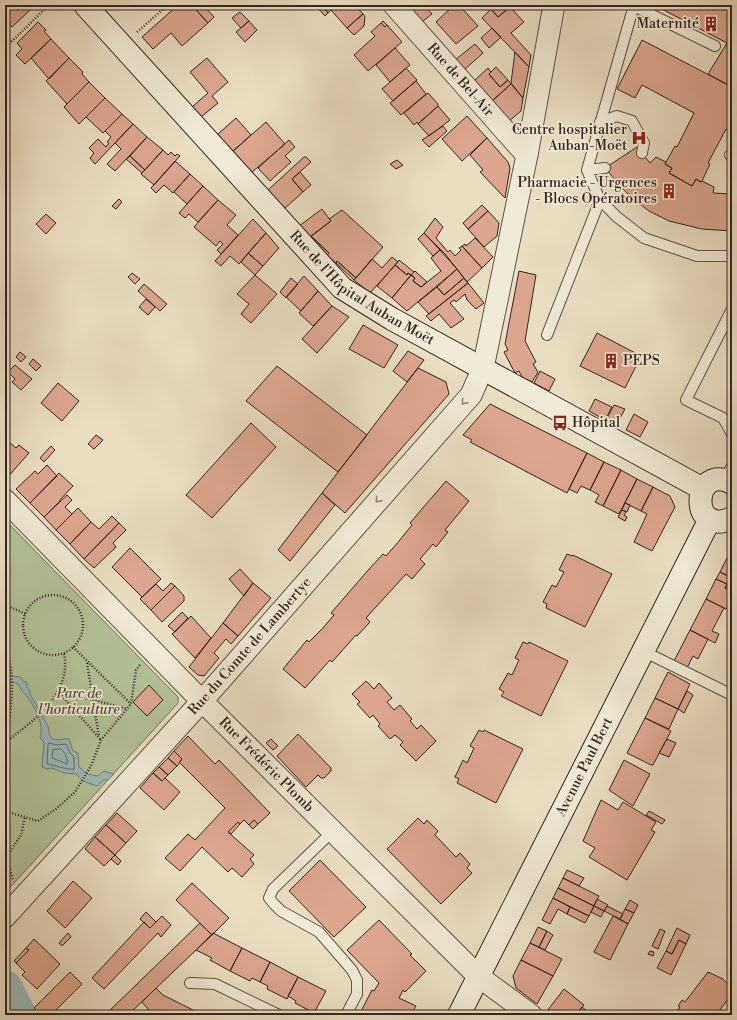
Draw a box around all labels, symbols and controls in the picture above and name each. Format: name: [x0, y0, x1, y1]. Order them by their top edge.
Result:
place label: Maternité: [637, 15, 699, 33]
building icon: Maternité: [702, 15, 720, 33]
street label: Rue de Bel-Air: [423, 39, 498, 121]
place label: Centre hospitalier Auban-Moët: [512, 121, 627, 155]
hospital icon: Centre hospitalier Auban-Moët: [630, 129, 648, 147]
place label: Pharmacie - Urgences - Blocs Opératoires: [518, 174, 657, 208]
building icon: Pharmacie - Urgences - Blocs Opératoires: [660, 182, 678, 200]
street label: Rue de l'Hôpital Auban Moët: [285, 227, 437, 349]
building icon: PEPS: [602, 352, 620, 370]
place label: PEPS: [623, 352, 660, 370]
one-way arrow: [462, 398, 469, 405]
bus stop icon: Hôpital: [551, 414, 569, 432]
place label: Hôpital: [572, 414, 620, 432]
one-way arrow: [376, 495, 383, 503]
street label: Rue du Comte de Lambertye: [184, 574, 315, 719]
park label: Parc de l'horticulture: [38, 685, 120, 719]
street label: Rue Frédéric Plomb: [215, 714, 318, 816]
street label: Avenue Paul Bert: [552, 714, 617, 820]

